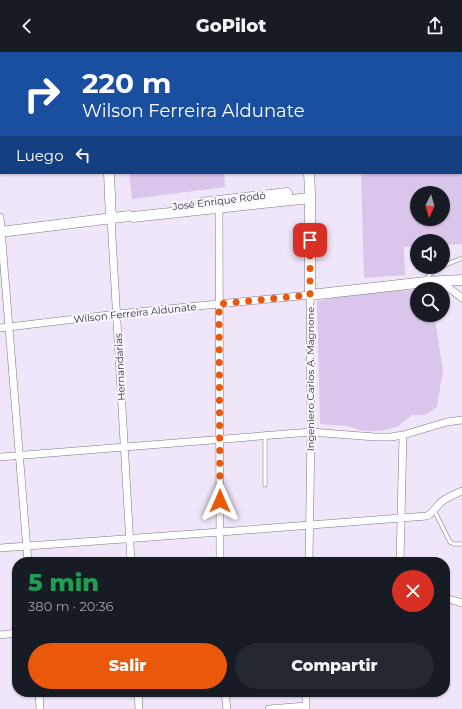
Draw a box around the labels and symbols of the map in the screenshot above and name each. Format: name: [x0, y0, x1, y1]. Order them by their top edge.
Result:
north arrow: [410, 186, 450, 226]
street label: José Enrique Rodó: [171, 189, 266, 213]
pin: [293, 223, 327, 257]
street label: Wilson Ferreira Aldunate: [73, 300, 197, 326]
street label: Ingeniero Carlos A. Magnone: [304, 307, 317, 451]
street label: Hernandarias: [112, 333, 128, 401]
position arrow: [199, 480, 241, 522]

